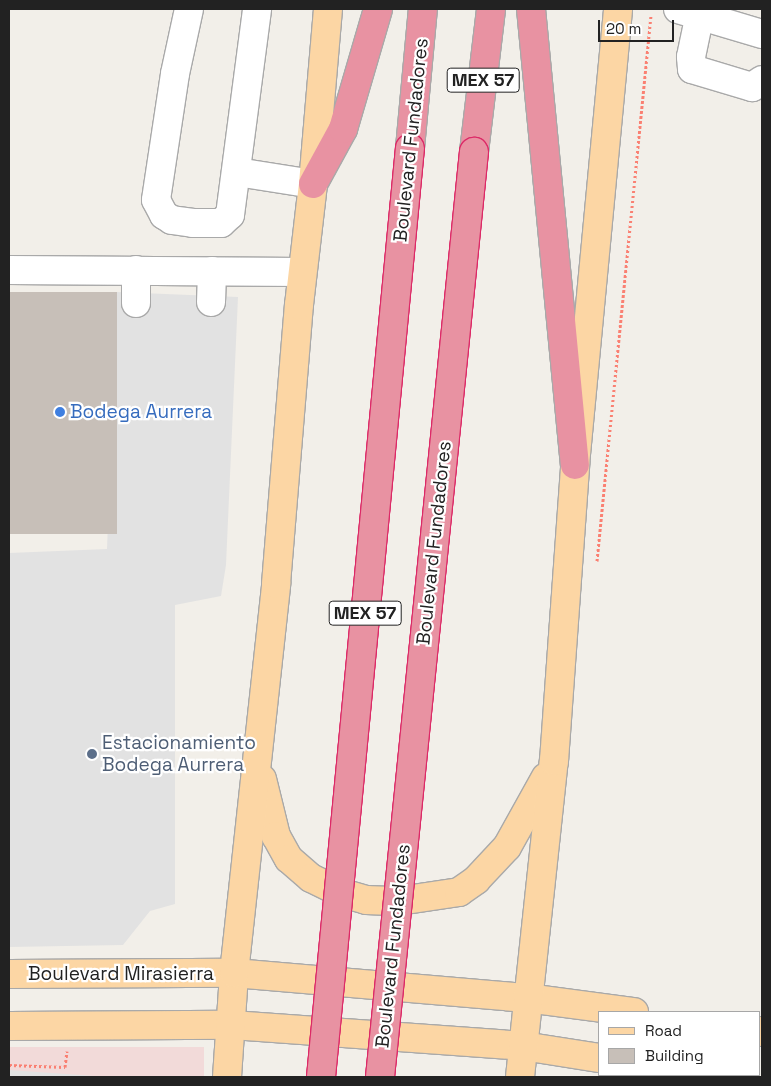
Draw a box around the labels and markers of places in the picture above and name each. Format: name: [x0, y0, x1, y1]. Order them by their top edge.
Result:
place label: Bodega Aurrera: [70, 401, 212, 423]
marker: Bodega Aurrera: [54, 406, 66, 418]
place label: Estacionamiento Bodega Aurrera: [102, 732, 256, 776]
marker: Estacionamiento Bodega Aurrera: [86, 748, 98, 760]

